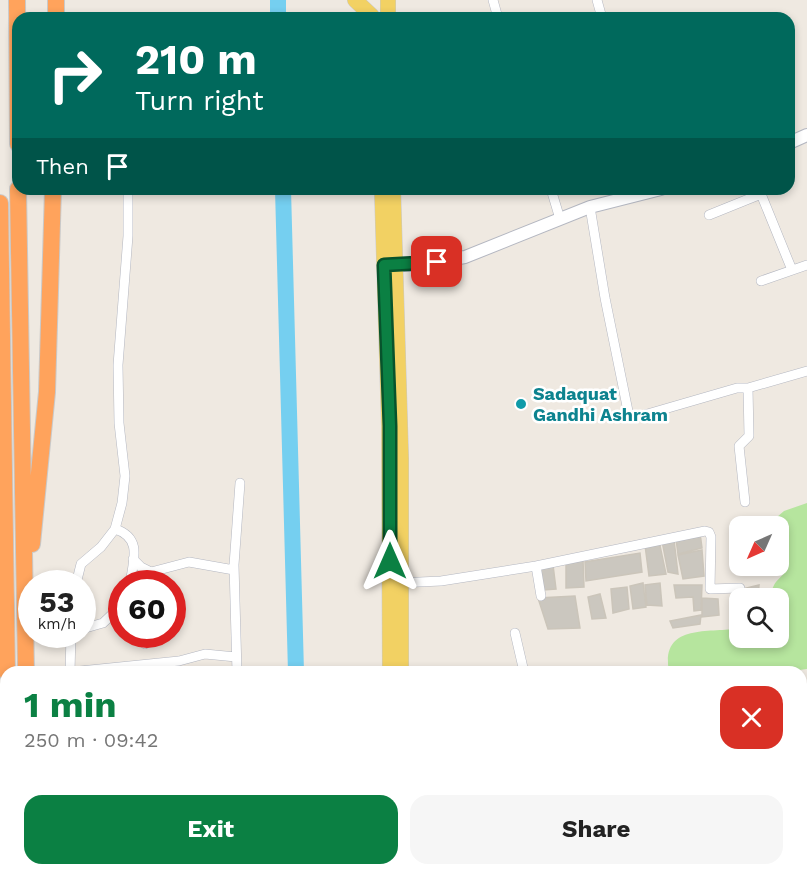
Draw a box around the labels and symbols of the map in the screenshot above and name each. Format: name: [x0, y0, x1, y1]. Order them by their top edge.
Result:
pin: [411, 236, 462, 287]
place label: Sadaquat Gandhi Ashram: [533, 383, 668, 425]
marker: Sadaquat Gandhi Ashram: [514, 397, 528, 411]
north arrow: [729, 516, 789, 576]
position arrow: [358, 529, 422, 593]
speed limit sign: 60: [108, 570, 186, 648]

